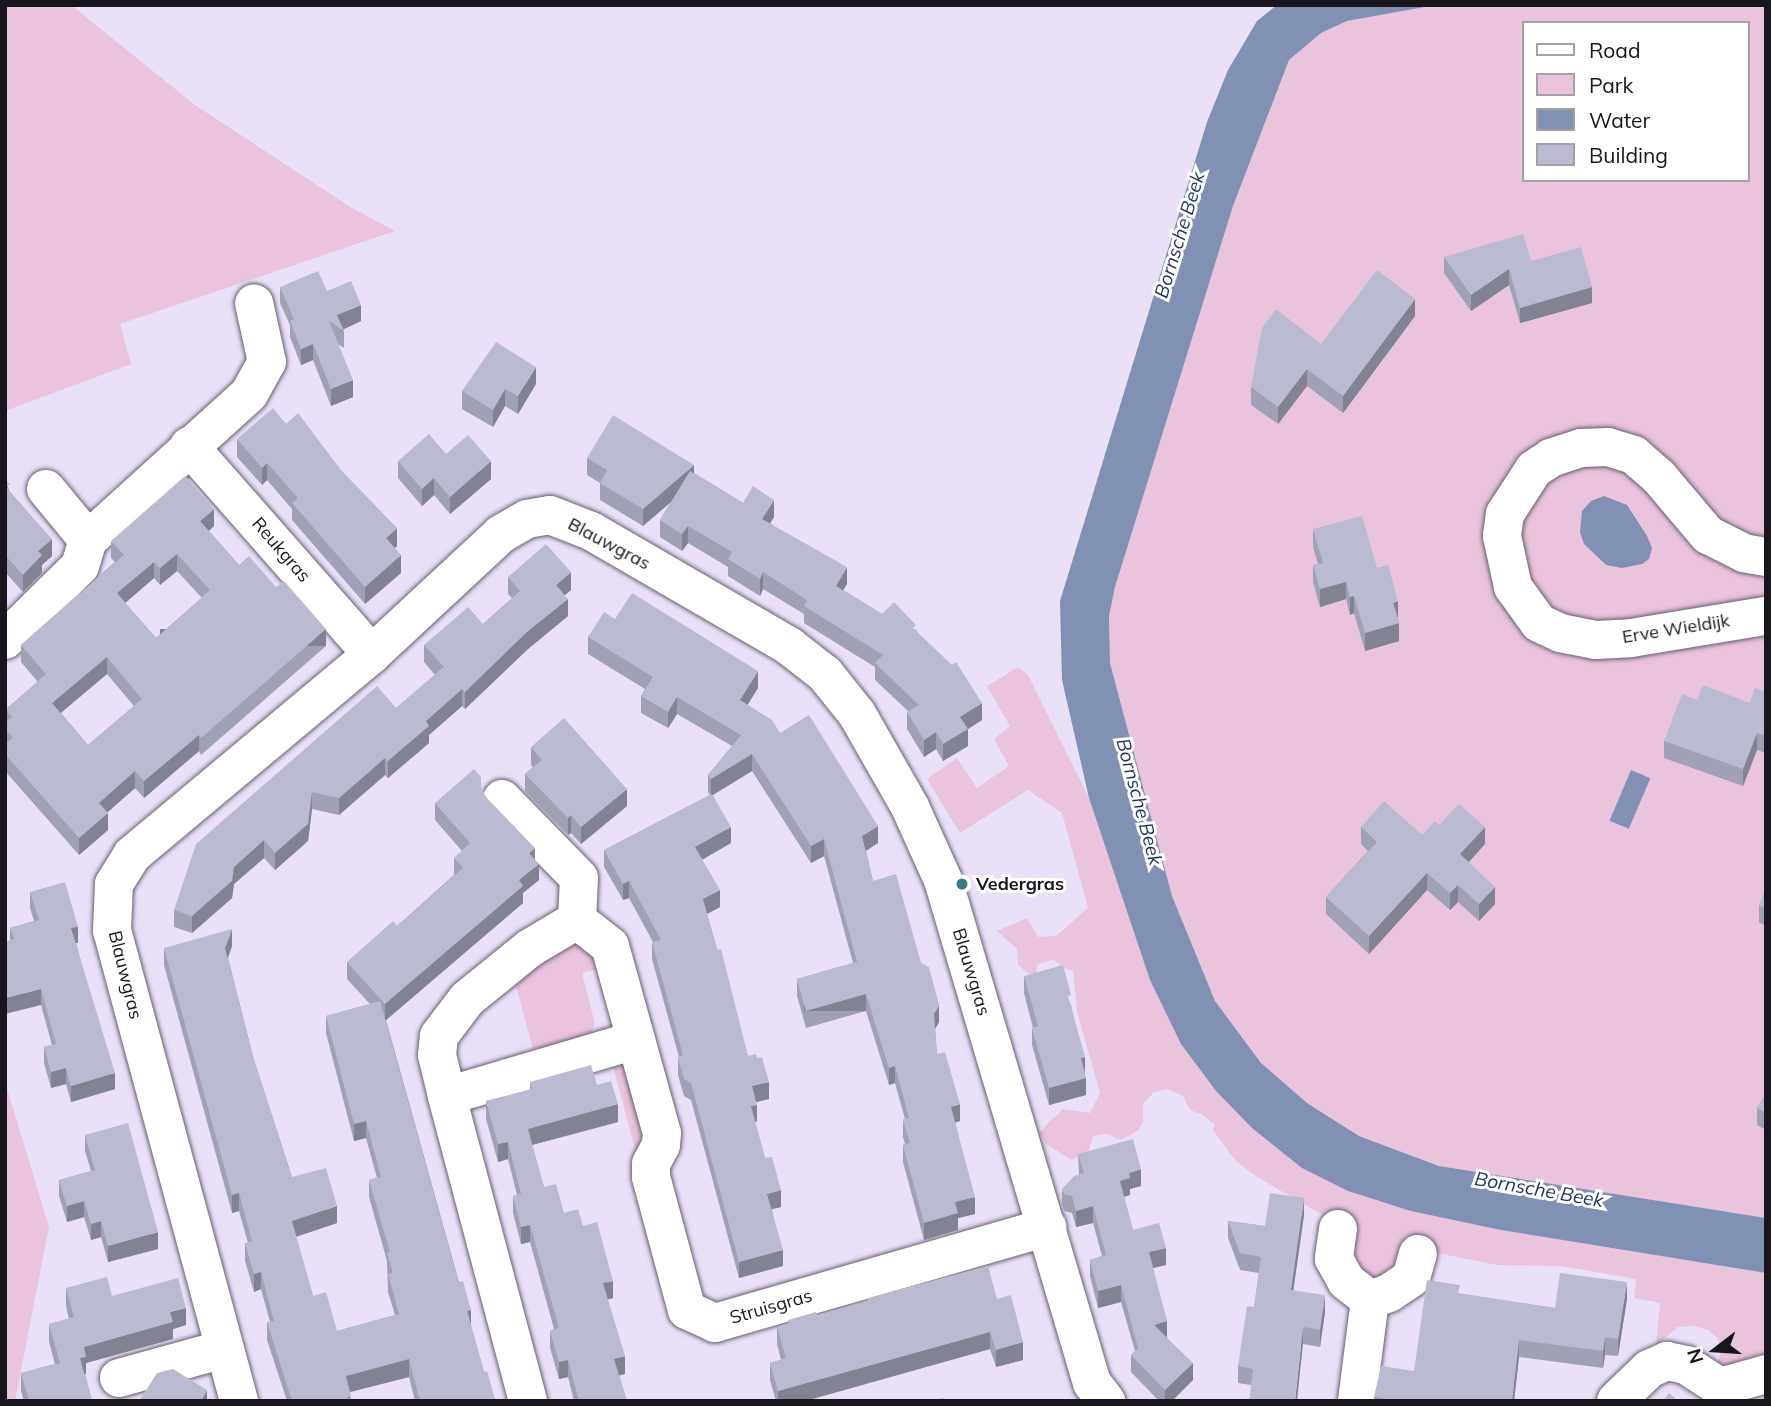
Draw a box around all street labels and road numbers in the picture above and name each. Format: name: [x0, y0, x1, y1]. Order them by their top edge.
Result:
street label: Reukgras: [247, 513, 315, 587]
street label: Blauwgras: [564, 513, 654, 575]
street label: Erve Wieldijk: [1621, 610, 1731, 648]
street label: Blauwgras: [947, 926, 995, 1018]
street label: Blauwgras: [104, 929, 146, 1021]
street label: Struisgras: [727, 1285, 815, 1329]

